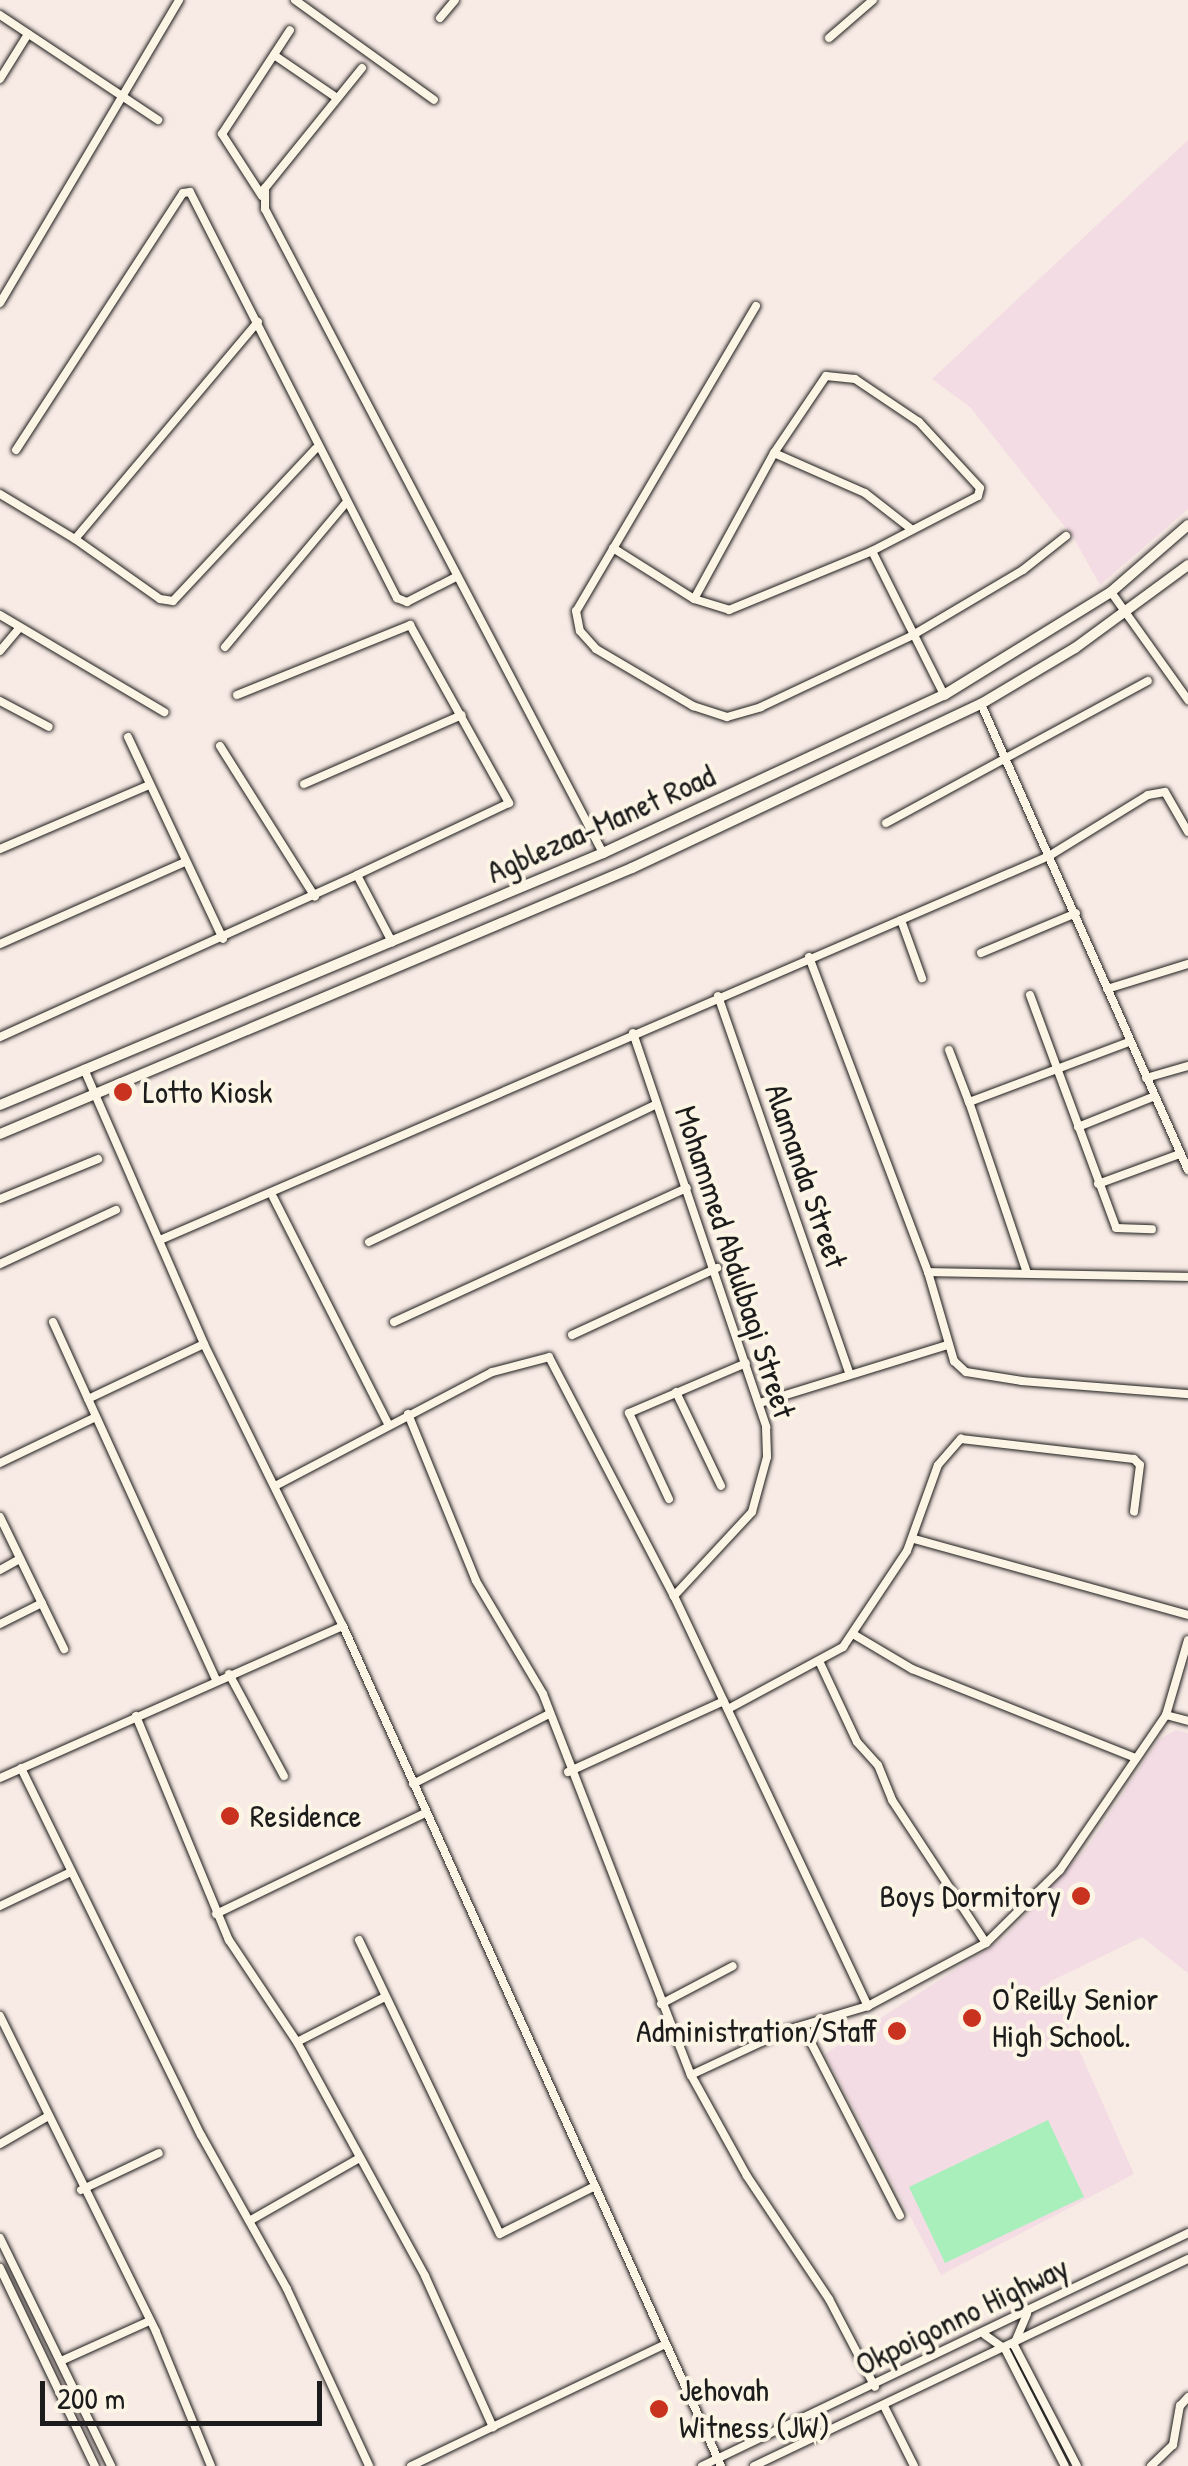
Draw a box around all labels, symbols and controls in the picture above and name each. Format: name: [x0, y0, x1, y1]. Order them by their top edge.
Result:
street label: Agblezaa-Manet Road: [481, 757, 721, 891]
place label: Lotto Kiosk: [143, 1073, 272, 1111]
street label: Alamanda Street: [757, 1079, 855, 1273]
marker: Lotto Kiosk: [112, 1081, 134, 1103]
street label: Mohammed Abdulbaqi Street: [666, 1101, 804, 1423]
place label: Residence: [250, 1797, 362, 1835]
marker: Residence: [219, 1805, 241, 1827]
place label: Boys Dormitory: [880, 1877, 1061, 1915]
marker: Boys Dormitory: [1070, 1885, 1092, 1907]
place label: O'Reilly Senior High School.: [992, 1981, 1158, 2056]
marker: O'Reilly Senior High School.: [961, 2007, 983, 2029]
place label: Administration/Staff: [636, 2012, 877, 2050]
marker: Administration/Staff: [886, 2020, 908, 2042]
street label: Okpoigonno Highway: [849, 2248, 1075, 2384]
scale bar: [45, 2361, 328, 2423]
place label: Jehovah Witness (JW): [679, 2372, 830, 2447]
text: 200 m: [57, 2378, 125, 2418]
marker: Jehovah Witness (JW): [648, 2398, 670, 2420]

